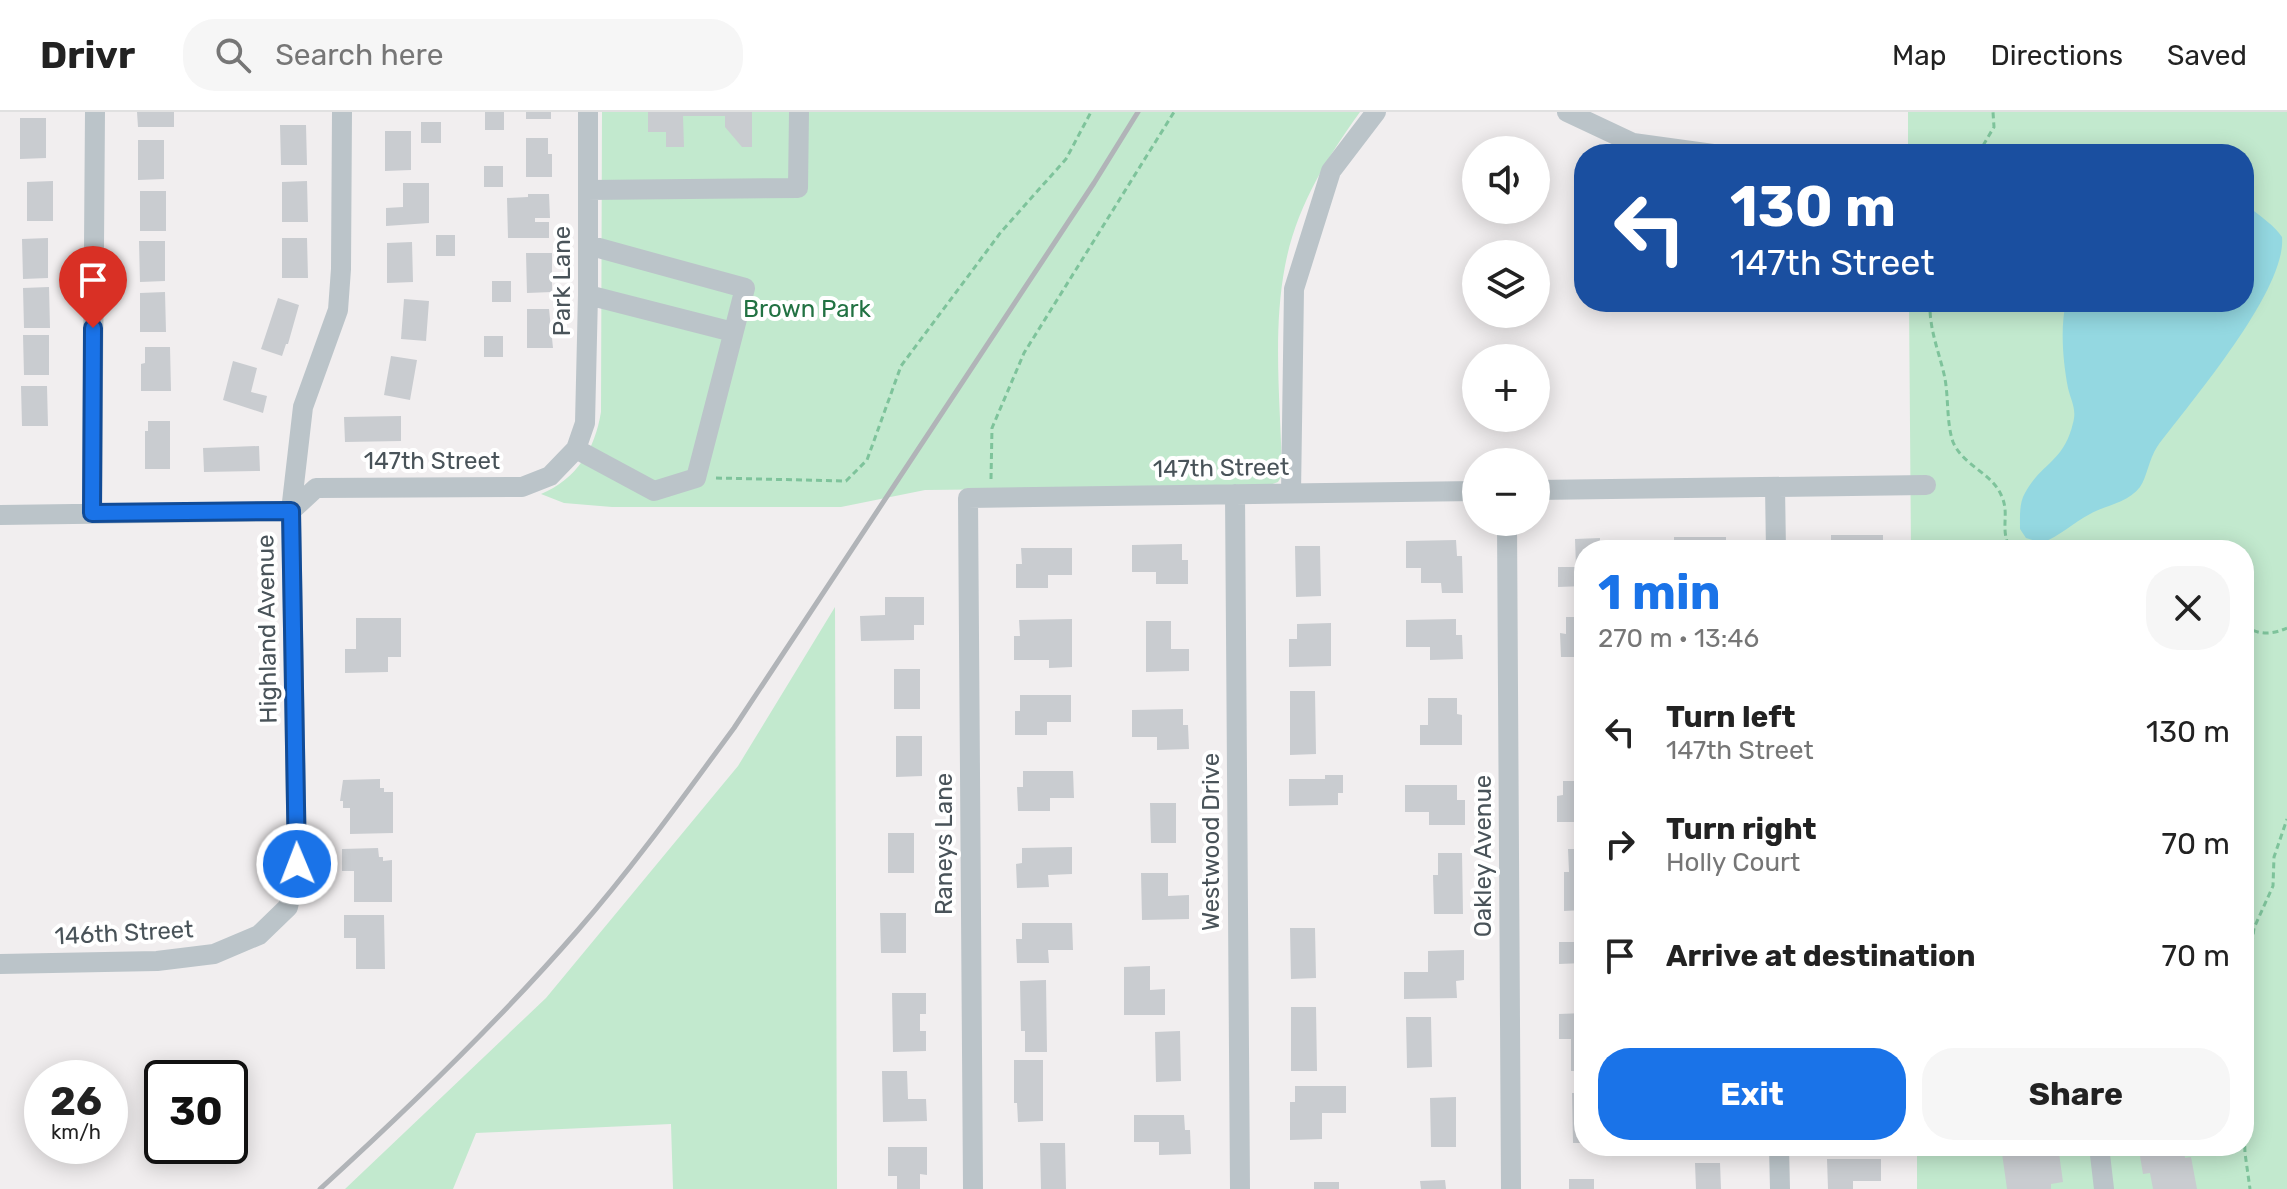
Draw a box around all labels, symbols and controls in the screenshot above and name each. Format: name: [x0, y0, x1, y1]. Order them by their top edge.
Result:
search box: [183, 19, 743, 91]
text: Drivr: [40, 32, 135, 78]
icon: search: [211, 33, 255, 77]
text: Search here: [275, 37, 444, 73]
text: Map: [1892, 39, 1946, 72]
text: Directions: [1990, 39, 2123, 72]
text: Saved: [2167, 39, 2247, 72]
map controls: [1462, 136, 1550, 536]
button: sound: [1462, 136, 1550, 224]
text: 130 m: [1730, 174, 1896, 240]
icon: left: [1598, 176, 1702, 280]
street label: Park Lane: [548, 226, 576, 336]
button: layers: [1462, 240, 1550, 328]
text: 147th Street: [1730, 241, 1935, 284]
pin: [59, 246, 127, 328]
icon: arrive: [71, 258, 115, 302]
park label: Brown Park: [743, 295, 872, 323]
button: +: [1462, 344, 1550, 432]
street label: 147th Street: [364, 447, 500, 475]
button: −: [1462, 448, 1550, 536]
street label: 147th Street: [1153, 453, 1289, 483]
street label: Highland Avenue: [251, 534, 283, 724]
text: 1 min: [1598, 564, 1721, 621]
button: close: [2146, 566, 2230, 650]
text: 270 m · 13:46: [1598, 623, 1759, 654]
text: Turn left: [1666, 699, 1796, 735]
icon: left: [1598, 710, 1642, 754]
text: 130 m: [2146, 714, 2230, 750]
text: 147th Street: [1666, 735, 1814, 766]
street label: Westwood Drive: [1197, 753, 1225, 931]
street label: Raneys Lane: [930, 773, 958, 915]
street label: Oakley Avenue: [1469, 775, 1497, 937]
text: Turn right: [1666, 811, 1817, 847]
position arrow: [255, 822, 339, 906]
icon: right: [1598, 822, 1642, 866]
text: 70 m: [2162, 826, 2230, 862]
text: Holly Court: [1666, 847, 1800, 878]
street label: 146th Street: [54, 915, 194, 951]
icon: arrive: [1598, 934, 1642, 978]
text: Arrive at destination: [1666, 938, 1976, 974]
text: 70 m: [2162, 938, 2230, 974]
button: Exit: [1598, 1048, 1906, 1140]
button: Share: [1922, 1048, 2230, 1140]
speed limit sign: 30: [144, 1060, 248, 1164]
text: 26: [50, 1078, 102, 1125]
text: km/h: [51, 1120, 101, 1144]

